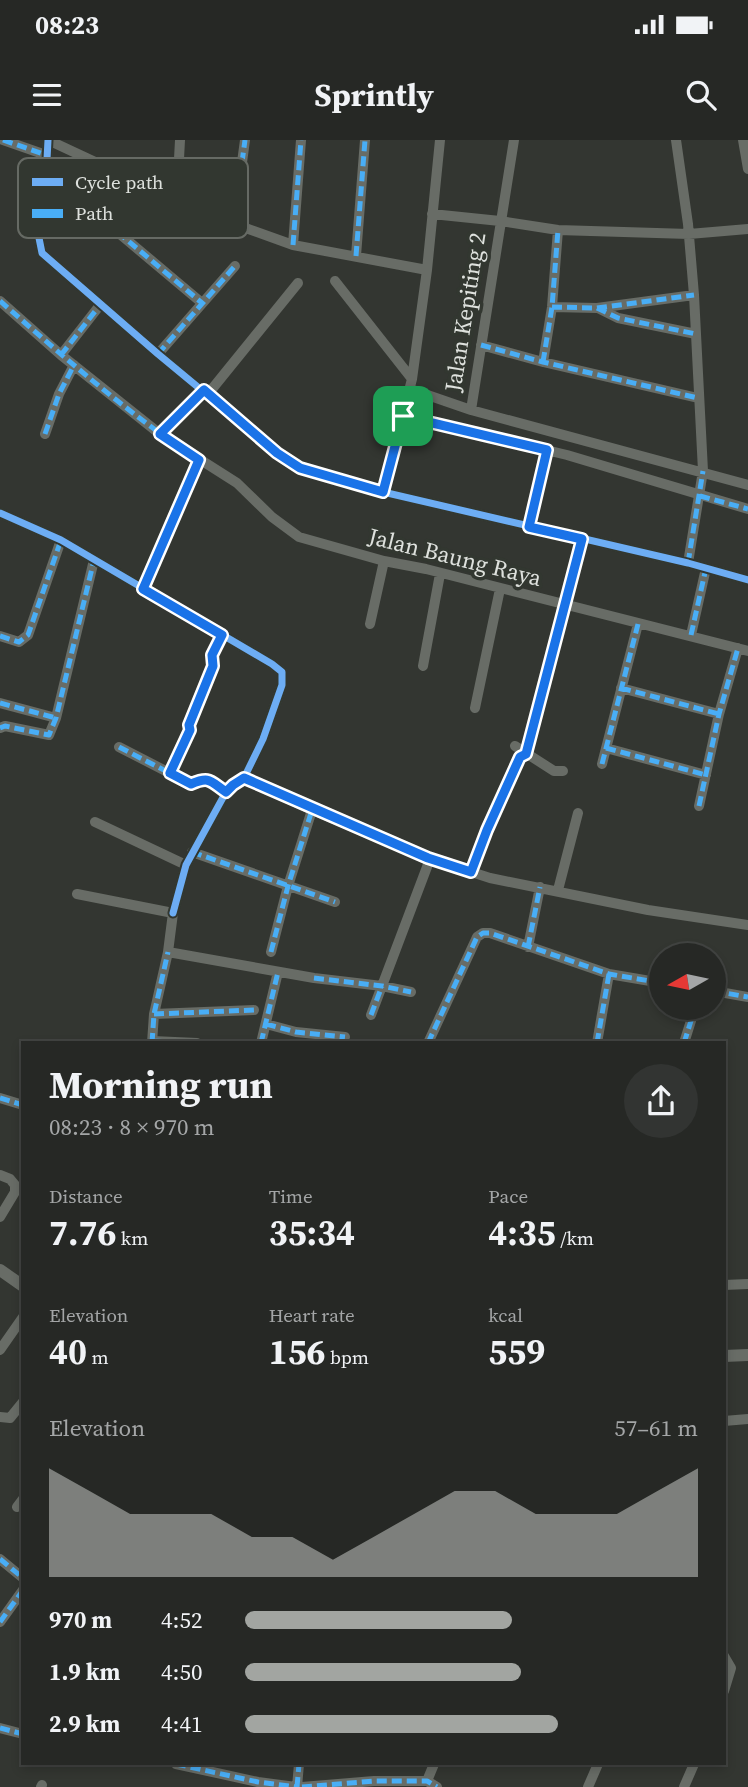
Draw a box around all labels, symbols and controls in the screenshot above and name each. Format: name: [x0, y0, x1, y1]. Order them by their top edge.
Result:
text: 08:23: [35, 7, 99, 43]
text: Sprintly: [314, 73, 434, 117]
icon: menu: [28, 76, 66, 114]
icon: search: [682, 76, 720, 114]
legend: [18, 158, 248, 238]
text: Cycle path: [75, 169, 164, 195]
text: Path: [75, 200, 113, 226]
street label: Jalan Kepiting 2: [436, 230, 493, 395]
pin: [373, 386, 433, 446]
icon: arrive: [384, 397, 422, 435]
street label: Jalan Baung Raya: [364, 520, 545, 594]
north arrow: [649, 943, 726, 1020]
map controls: [649, 943, 726, 1020]
text: Morning run: [49, 1059, 273, 1111]
button: share: [624, 1064, 698, 1138]
text: 08:23 · 8 × 970 m: [49, 1111, 215, 1143]
text: Distance: [49, 1183, 123, 1209]
text: Time: [269, 1183, 313, 1209]
text: Pace: [488, 1183, 528, 1209]
text: 7.76: [49, 1209, 116, 1257]
text: 35:34: [269, 1209, 355, 1257]
text: 4:35: [488, 1209, 556, 1257]
text: km: [116, 1225, 148, 1251]
text: /km: [556, 1225, 594, 1251]
text: Elevation: [49, 1302, 128, 1328]
text: Heart rate: [269, 1302, 355, 1328]
text: kcal: [488, 1302, 523, 1328]
text: 40: [49, 1328, 87, 1376]
text: 156: [269, 1328, 326, 1376]
text: 559: [488, 1328, 545, 1376]
text: m: [87, 1344, 109, 1370]
text: bpm: [326, 1344, 369, 1370]
text: Elevation: [49, 1412, 145, 1444]
text: 57–61 m: [614, 1412, 698, 1444]
text: 970 m: [49, 1604, 112, 1636]
text: 4:52: [161, 1604, 202, 1636]
text: 1.9 km: [49, 1656, 120, 1688]
text: 4:50: [161, 1656, 202, 1688]
text: 2.9 km: [49, 1708, 120, 1740]
text: 4:41: [161, 1708, 202, 1740]

